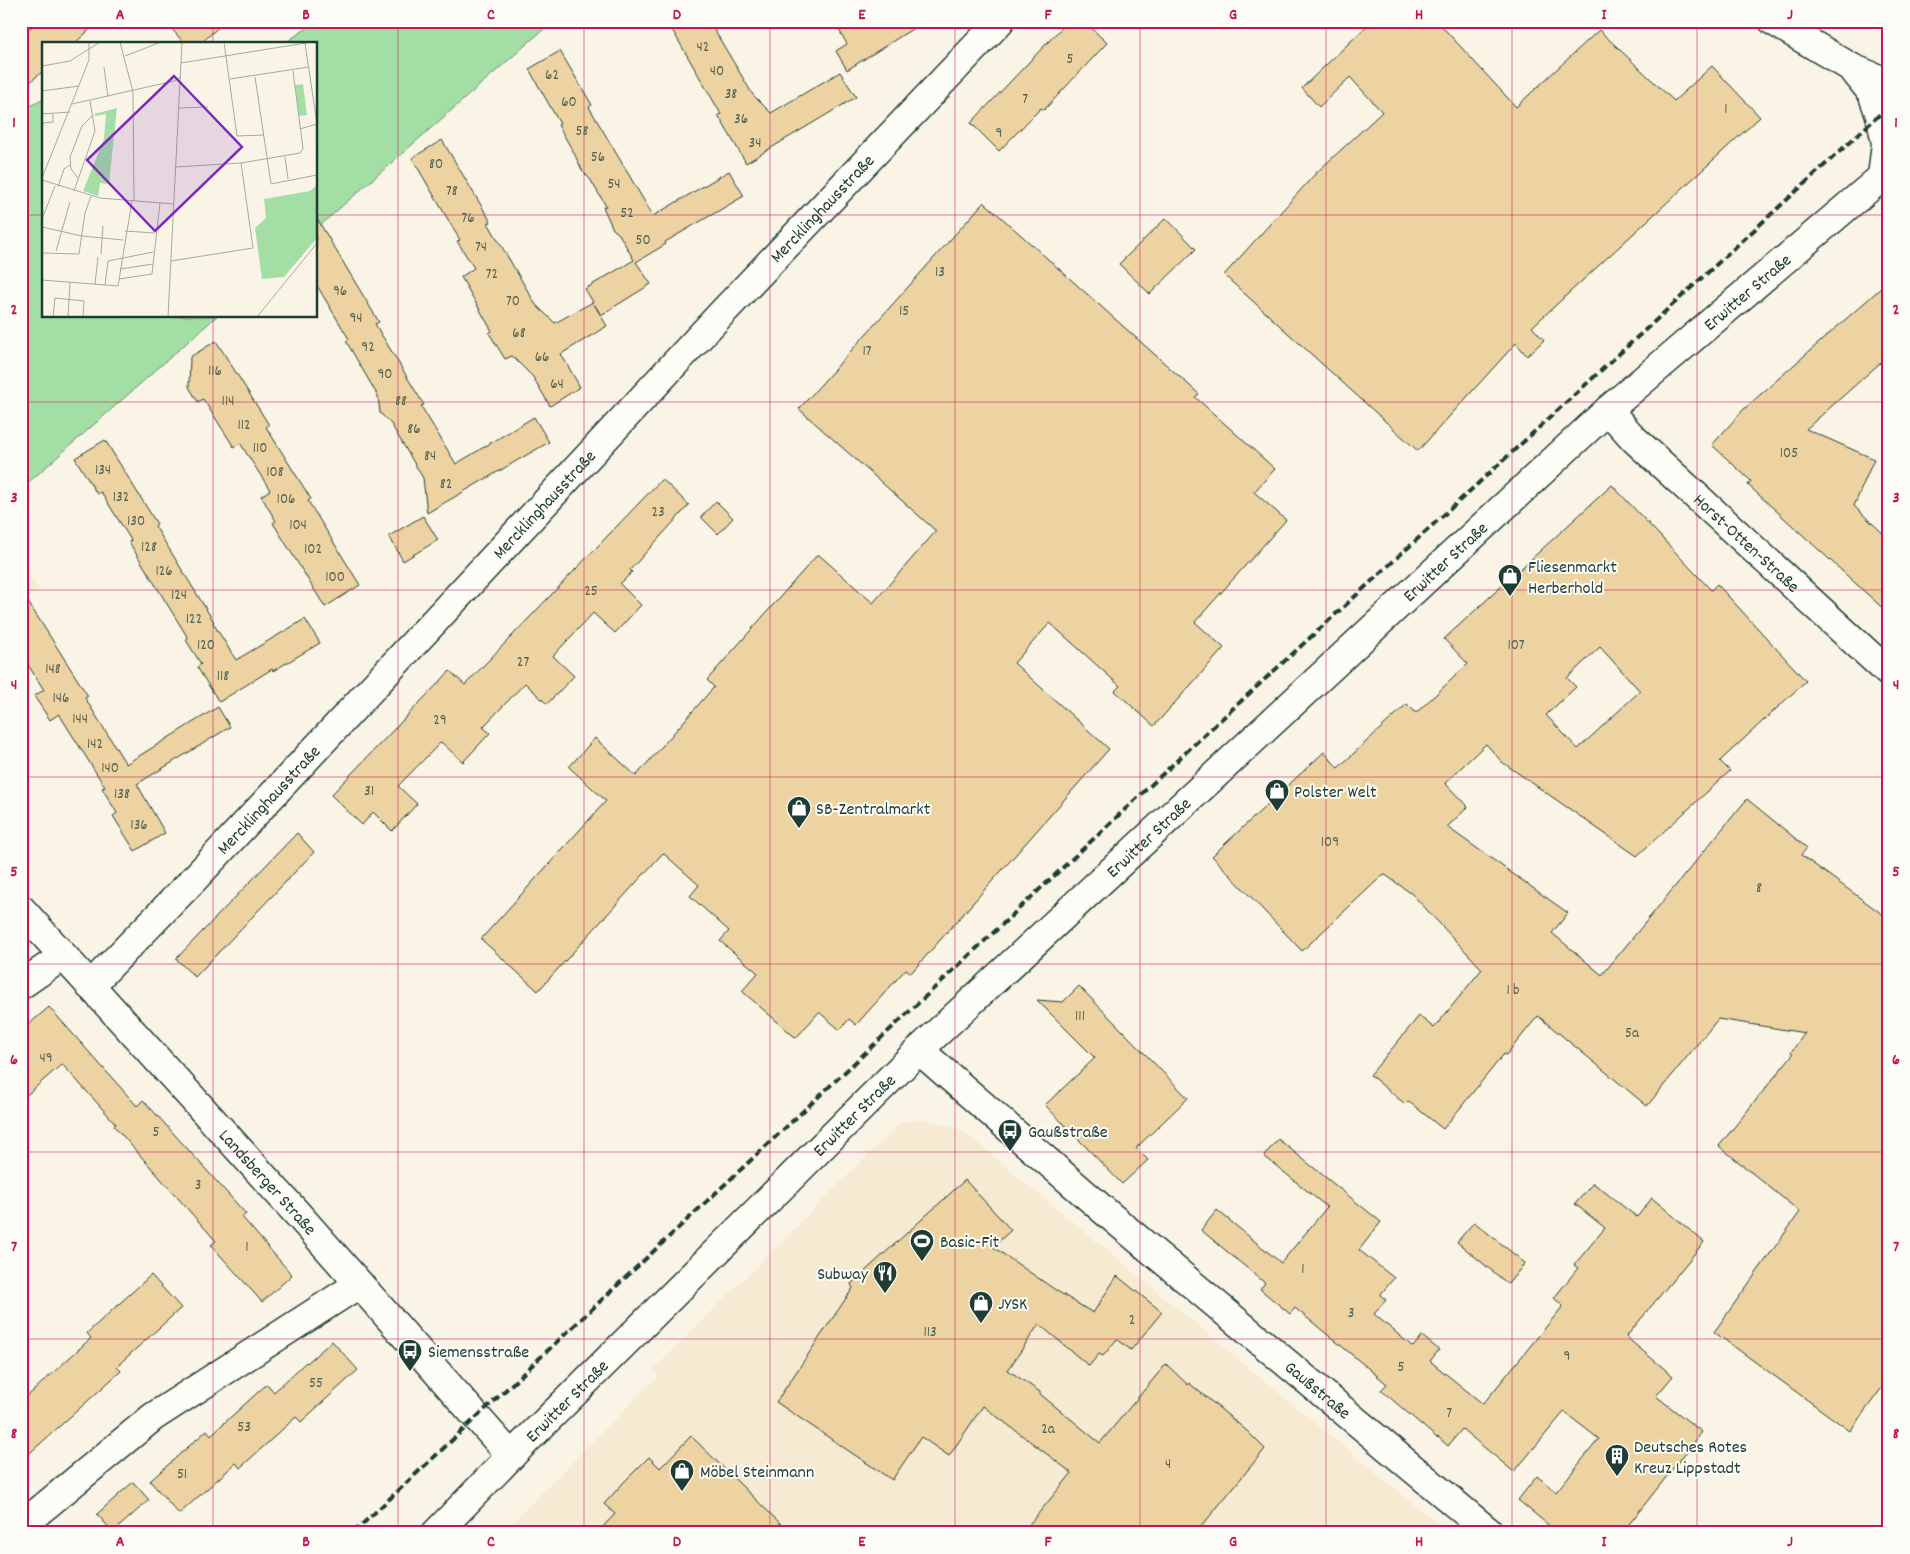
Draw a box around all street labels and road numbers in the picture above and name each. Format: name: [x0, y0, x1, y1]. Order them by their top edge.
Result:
street label: Mercklinghausstraße: [766, 150, 882, 270]
street label: Erwitter Straße: [1699, 249, 1798, 338]
street label: Mercklinghausstraße: [488, 445, 603, 566]
street label: Horst-Otten-Straße: [1686, 489, 1804, 600]
street label: Erwitter Straße: [1399, 517, 1495, 609]
street label: Mercklinghausstraße: [213, 741, 328, 861]
street label: Erwitter Straße: [1102, 793, 1198, 885]
street label: Erwitter Straße: [808, 1070, 903, 1164]
street label: Landsberger Straße: [212, 1125, 321, 1242]
street label: Erwitter Straße: [521, 1355, 616, 1449]
street label: Gaußstraße: [1278, 1356, 1355, 1427]

